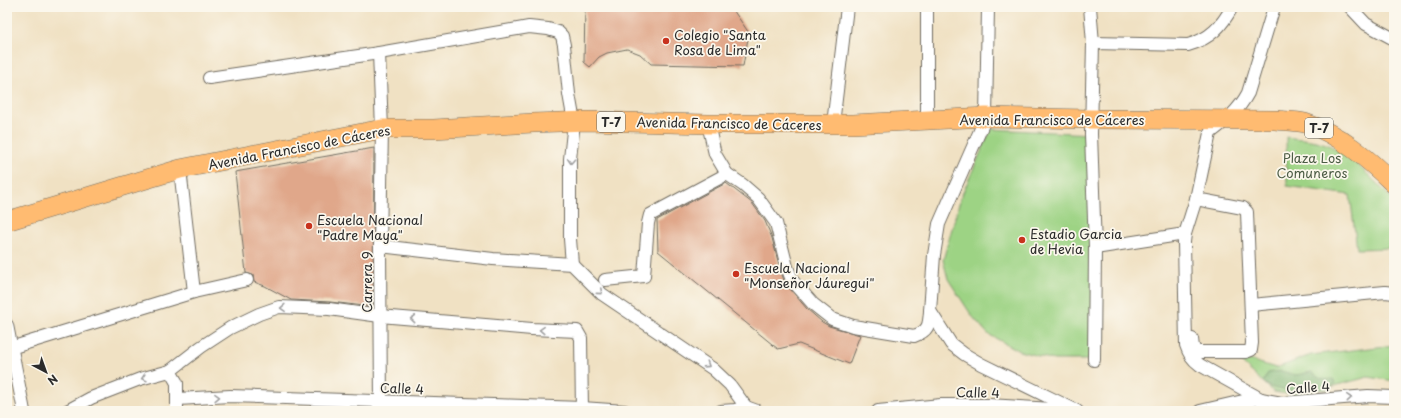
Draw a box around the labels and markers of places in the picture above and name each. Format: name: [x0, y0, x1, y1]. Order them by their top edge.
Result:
place label: Colegio "Santa Rosa de Lima": [674, 25, 767, 59]
marker: Colegio "Santa Rosa de Lima": [661, 36, 671, 46]
place label: Escuela Nacional "Padre Maya": [317, 210, 423, 244]
marker: Escuela Nacional "Padre Maya": [304, 221, 314, 231]
place label: Estadio Garcia de Hevia: [1030, 224, 1122, 258]
marker: Estadio Garcia de Hevia: [1017, 235, 1027, 245]
place label: Escuela Nacional "Monseñor Jáuregui": [744, 258, 875, 292]
marker: Escuela Nacional "Monseñor Jáuregui": [731, 269, 741, 279]

